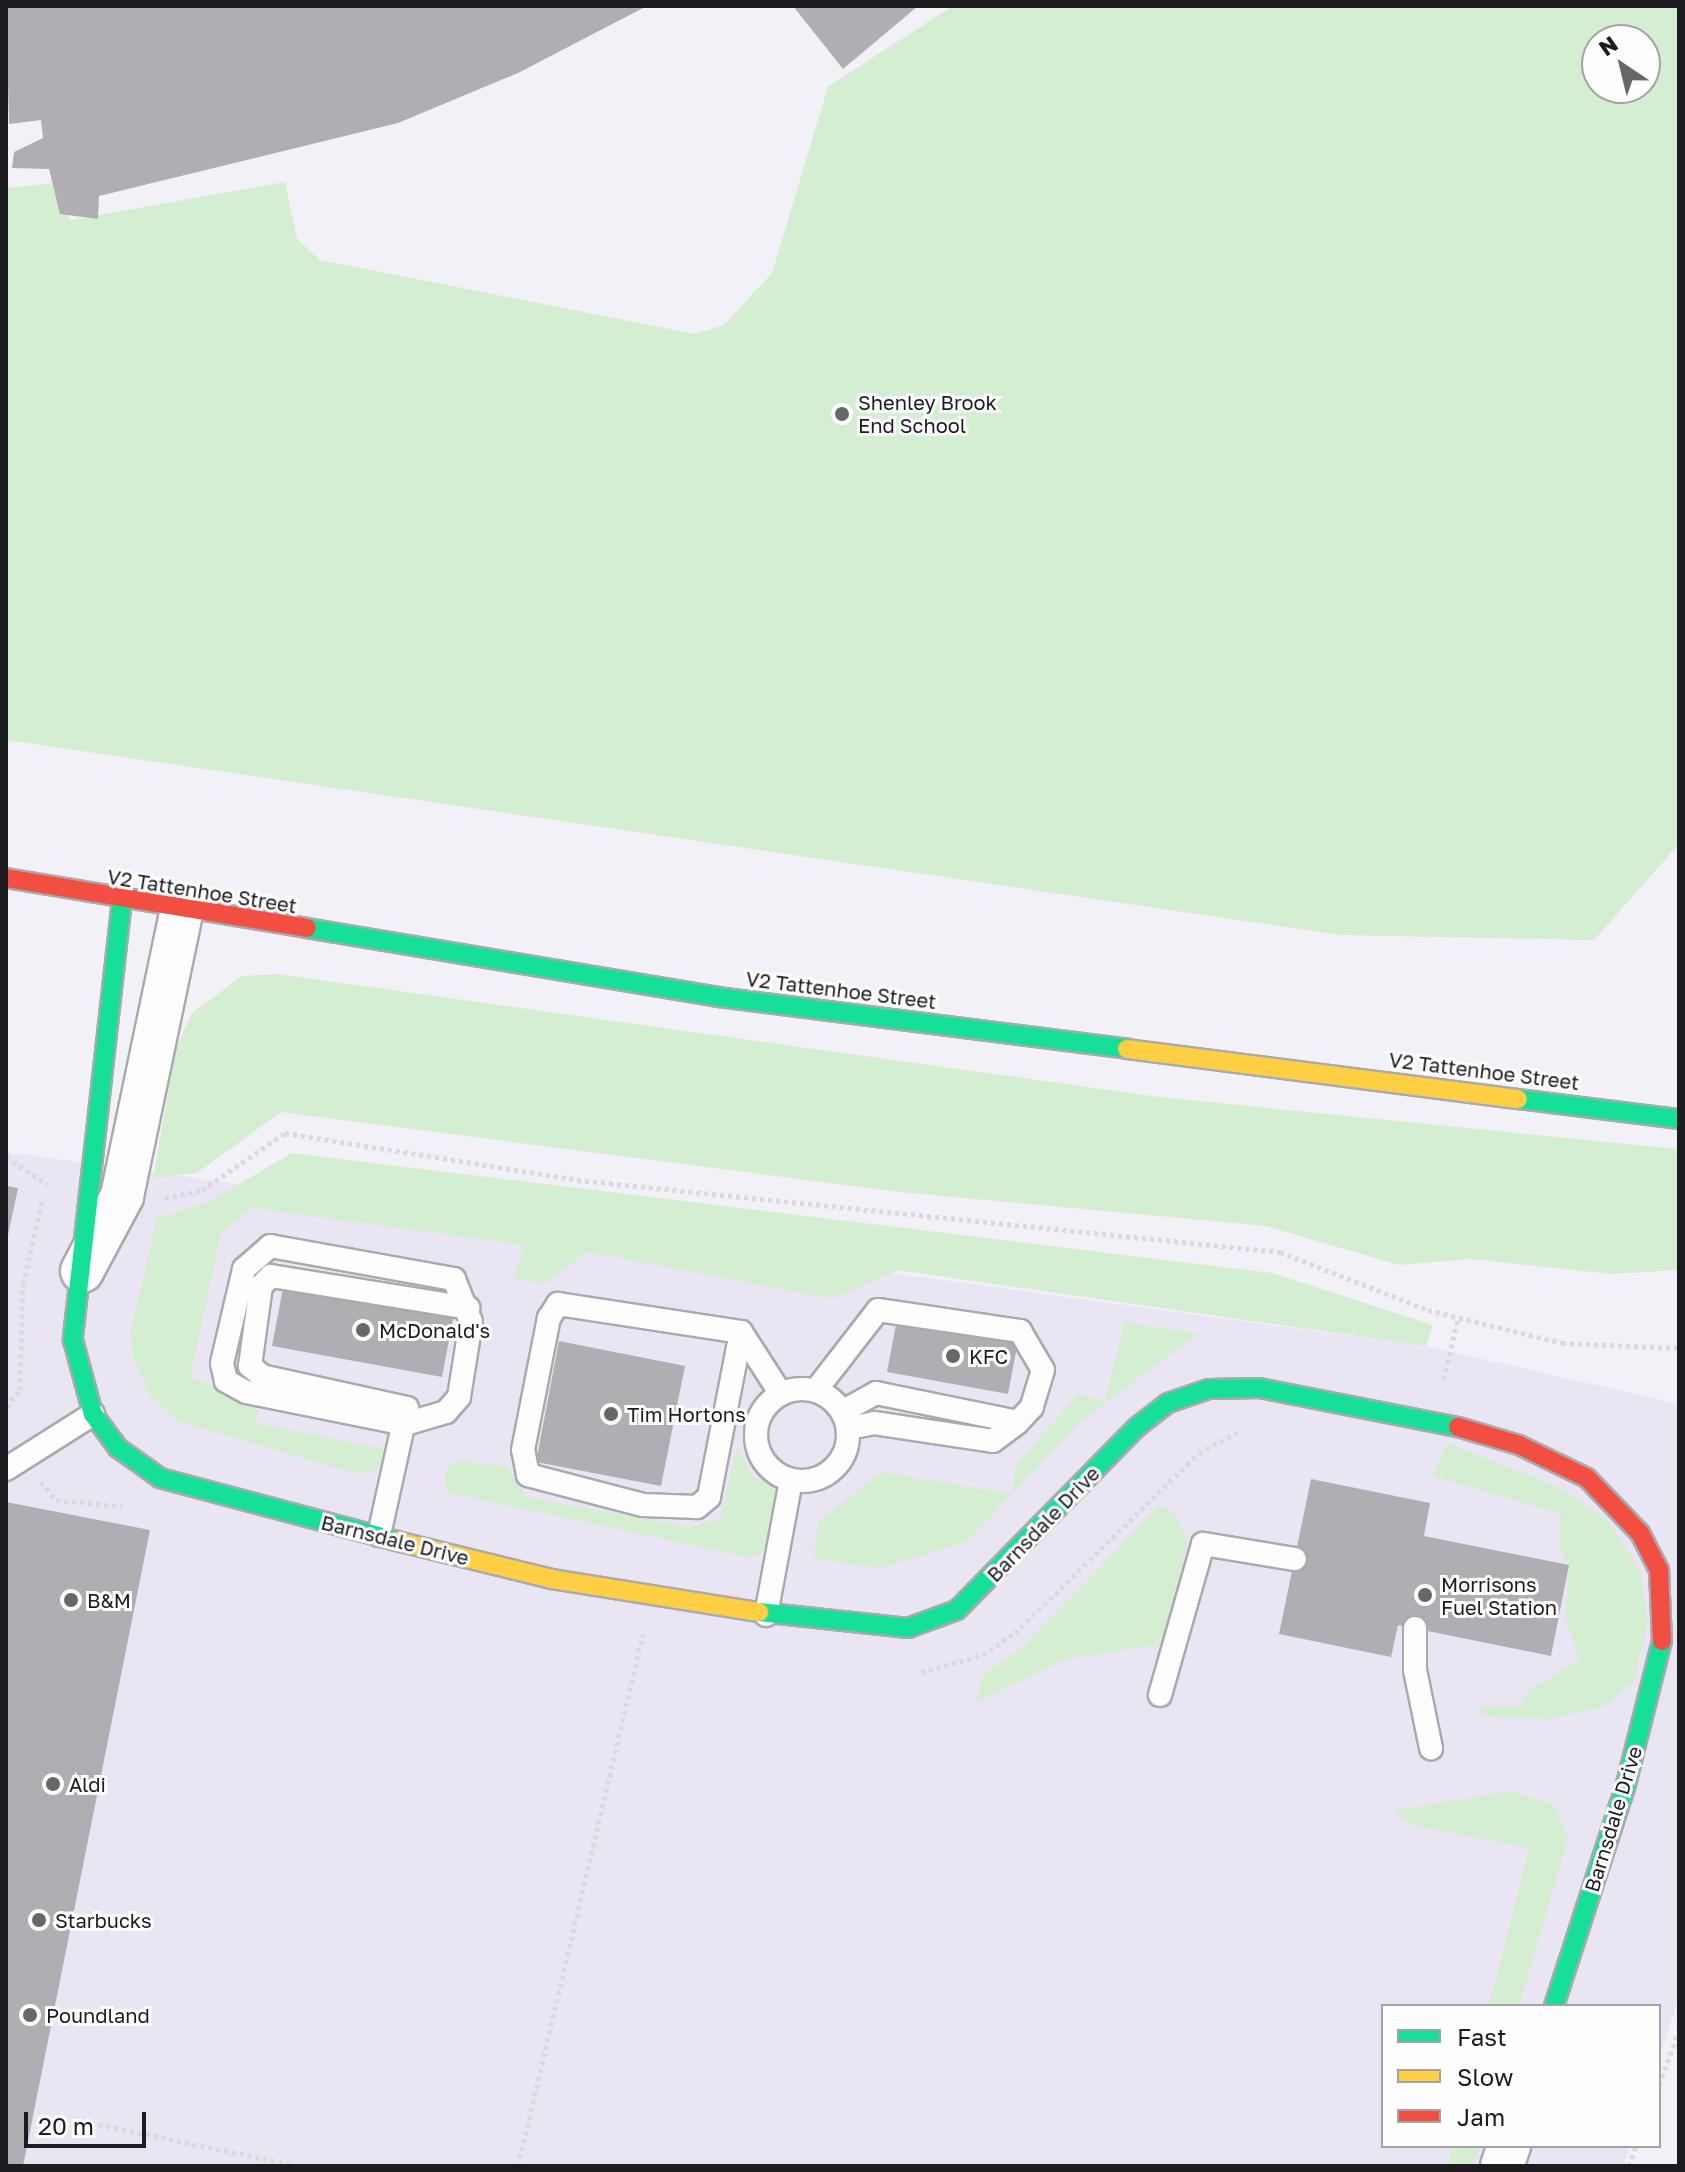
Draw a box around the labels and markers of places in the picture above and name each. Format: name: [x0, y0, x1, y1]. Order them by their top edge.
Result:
place label: Shenley Brook End School: [858, 390, 997, 437]
marker: Shenley Brook End School: [833, 405, 851, 423]
place label: McDonald's: [379, 1318, 490, 1342]
marker: McDonald's: [354, 1321, 372, 1339]
place label: KFC: [969, 1344, 1008, 1368]
marker: KFC: [944, 1347, 962, 1365]
place label: Tim Hortons: [627, 1402, 746, 1426]
marker: Tim Hortons: [602, 1405, 620, 1423]
place label: Morrisons Fuel Station: [1441, 1572, 1557, 1619]
marker: Morrisons Fuel Station: [1416, 1586, 1434, 1604]
place label: B&M: [87, 1588, 131, 1612]
marker: B&M: [62, 1591, 80, 1609]
place label: Aldi: [69, 1772, 106, 1796]
marker: Aldi: [44, 1775, 62, 1793]
place label: Starbucks: [55, 1908, 152, 1932]
marker: Starbucks: [30, 1911, 48, 1929]
place label: Poundland: [46, 2003, 150, 2027]
marker: Poundland: [21, 2006, 39, 2024]

